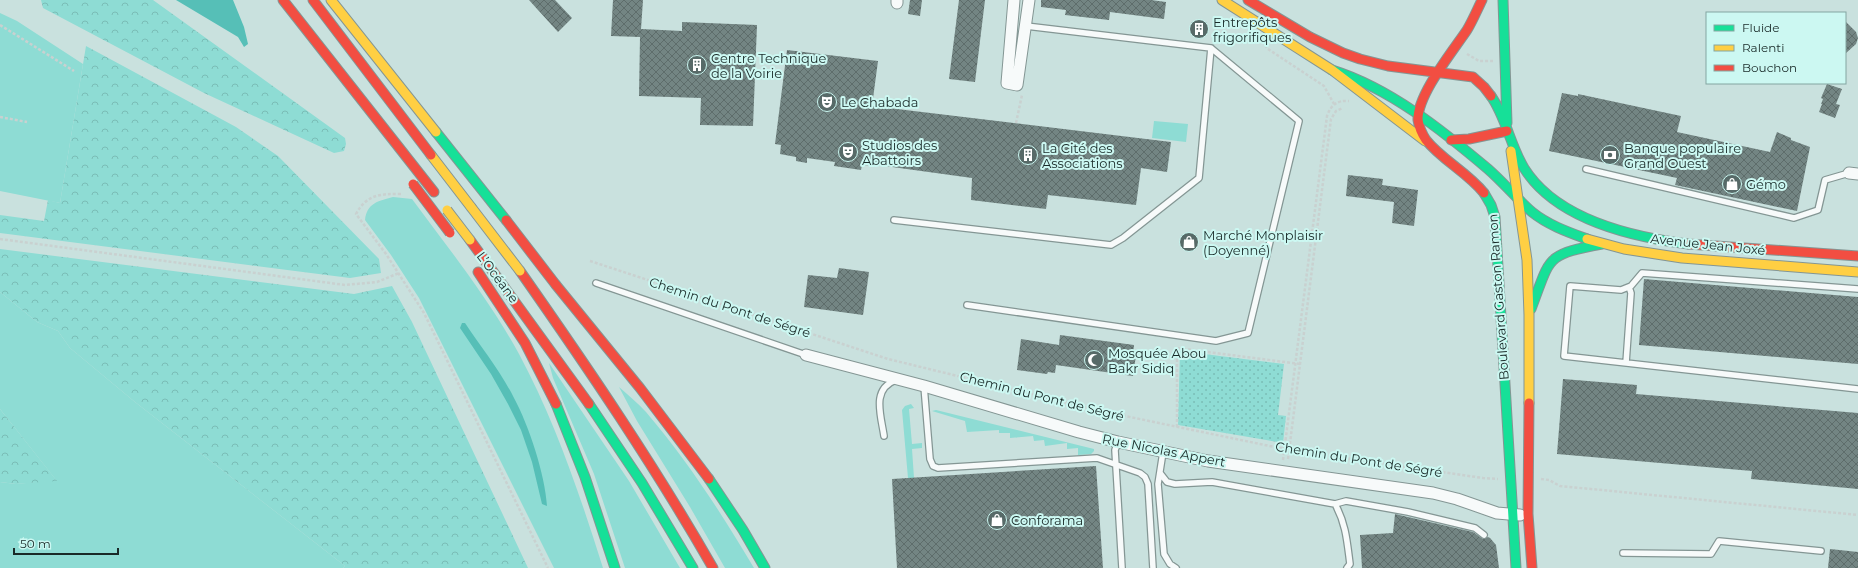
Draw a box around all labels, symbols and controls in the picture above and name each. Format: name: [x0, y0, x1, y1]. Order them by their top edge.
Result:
legend: [1706, 12, 1846, 84]
place label: Entrepôts frigorifiques: [1213, 14, 1291, 45]
building icon: Entrepôts frigorifiques: [1188, 18, 1210, 40]
text: Fluide: [1742, 20, 1780, 35]
text: Ralenti: [1742, 40, 1784, 55]
place label: Centre Technique de la Voirie: [711, 50, 827, 81]
building icon: Centre Technique de la Voirie: [686, 54, 708, 76]
text: Bouchon: [1742, 60, 1797, 75]
theatre icon: Le Chabada: [816, 91, 838, 113]
place label: Le Chabada: [841, 94, 918, 110]
place label: Studios des Abattoirs: [862, 137, 937, 168]
place label: La Cité des Associations: [1042, 140, 1123, 171]
place label: Banque populaire Grand Ouest: [1624, 140, 1741, 171]
theatre icon: Studios des Abattoirs: [837, 141, 859, 163]
building icon: La Cité des Associations: [1017, 144, 1039, 166]
bank icon: Banque populaire Grand Ouest: [1599, 144, 1621, 166]
shop icon: Gémo: [1721, 173, 1743, 195]
place label: Gémo: [1746, 176, 1786, 192]
street label: Boulevard Gaston Ramon: [1484, 213, 1512, 381]
place label: Marché Monplaisir (Doyenné): [1203, 227, 1323, 258]
street label: Avenue Jean Joxé: [1650, 230, 1766, 258]
shop icon: Marché Monplaisir (Doyenné): [1178, 231, 1200, 253]
street label: L’Océane: [474, 248, 522, 306]
street label: Chemin du Pont de Ségré: [647, 273, 813, 341]
place label: Mosquée Abou Bakr Sidiq: [1108, 345, 1207, 376]
mosque icon: Mosquée Abou Bakr Sidiq: [1083, 349, 1105, 371]
street label: Chemin du Pont de Ségré: [958, 368, 1126, 424]
street label: Rue Nicolas Appert: [1101, 430, 1227, 470]
street label: Chemin du Pont de Ségré: [1274, 438, 1444, 480]
shop icon: Conforama: [986, 509, 1008, 531]
place label: Conforama: [1011, 512, 1083, 528]
scale bar: [14, 530, 118, 556]
text: 50 m: [20, 536, 51, 551]

